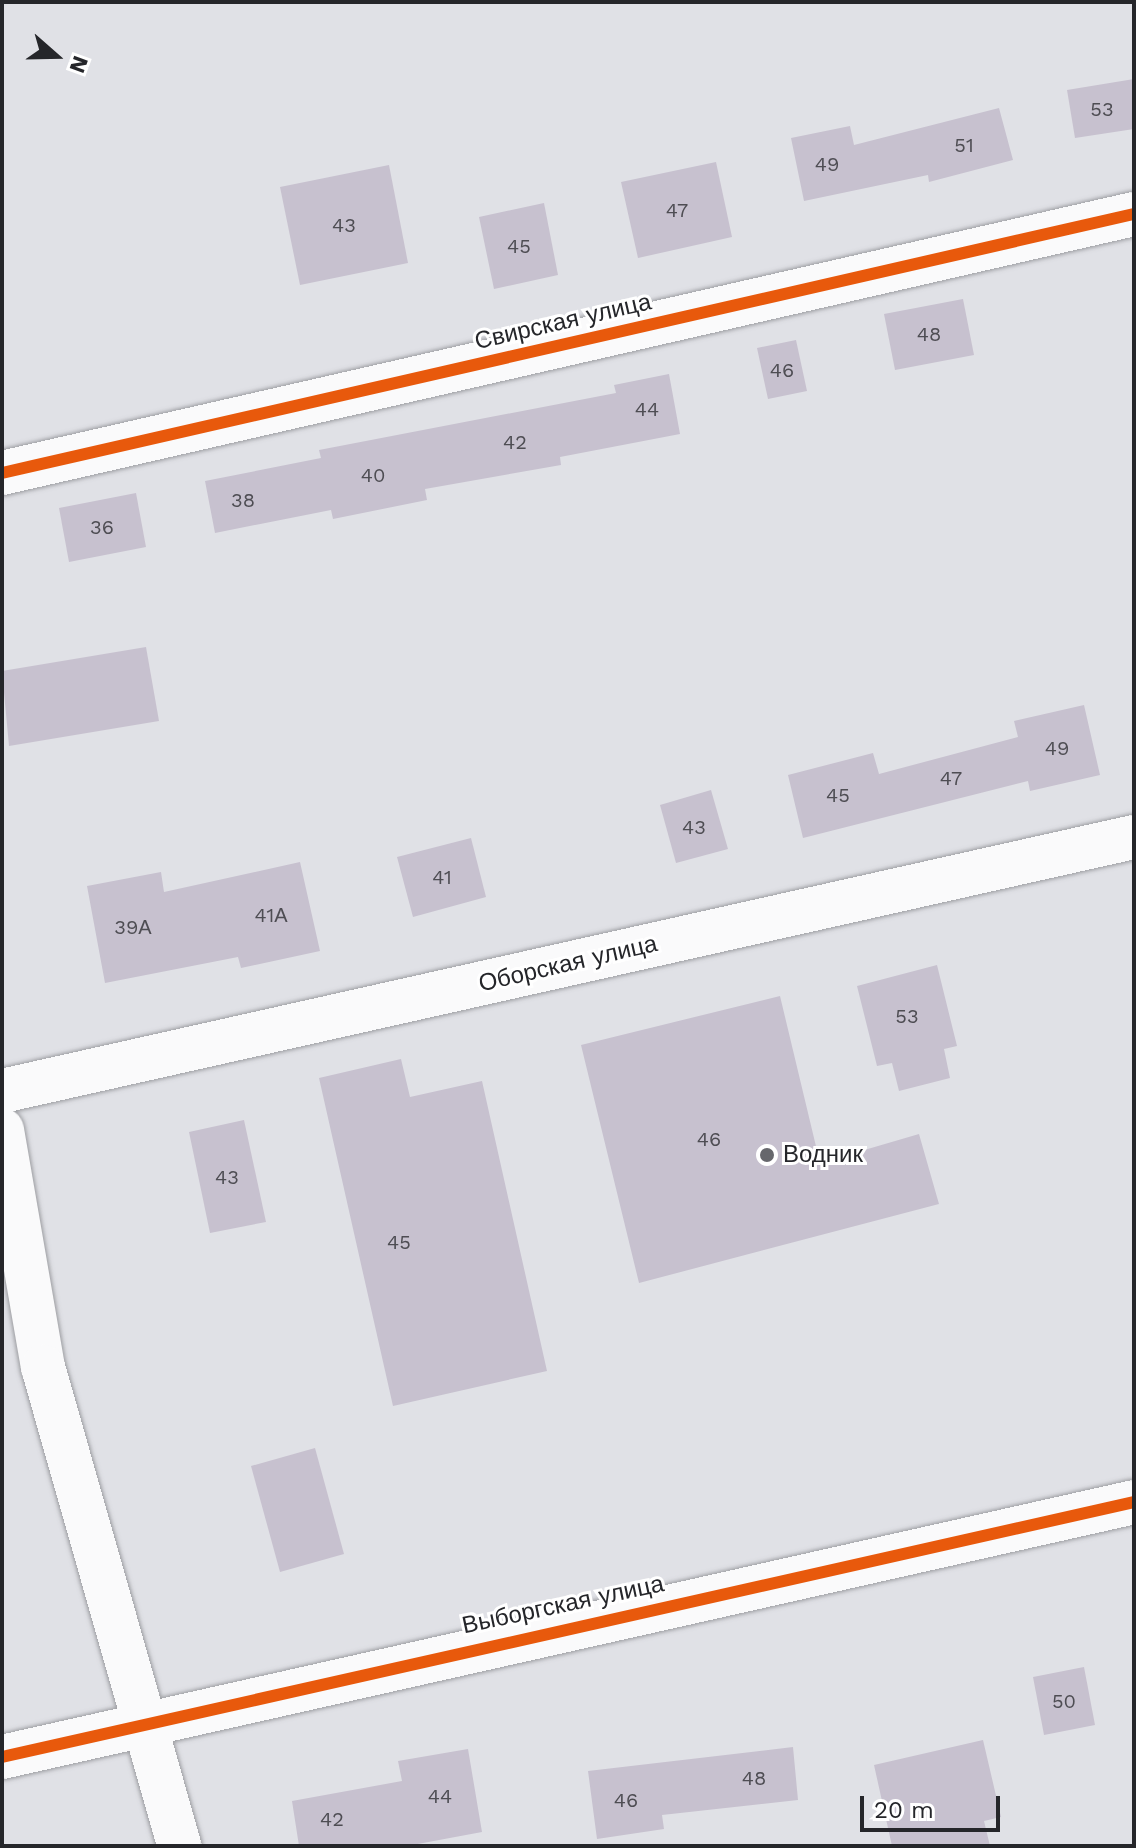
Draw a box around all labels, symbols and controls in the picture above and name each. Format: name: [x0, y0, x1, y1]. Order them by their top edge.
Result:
north arrow: [16, 16, 96, 96]
text: N: [64, 52, 94, 76]
house number: 53: [1090, 97, 1114, 121]
house number: 51: [954, 133, 974, 157]
house number: 49: [815, 152, 839, 176]
house number: 47: [666, 198, 688, 222]
house number: 43: [332, 213, 356, 237]
house number: 45: [507, 234, 531, 258]
street label: Свирская улица: [472, 288, 654, 356]
house number: 48: [917, 322, 941, 346]
house number: 46: [770, 358, 794, 382]
house number: 44: [635, 397, 659, 421]
house number: 42: [503, 430, 527, 454]
house number: 40: [361, 463, 385, 487]
house number: 38: [231, 488, 255, 512]
house number: 36: [90, 515, 114, 539]
house number: 49: [1045, 736, 1069, 760]
house number: 47: [940, 766, 962, 790]
house number: 45: [826, 783, 850, 807]
house number: 43: [682, 815, 706, 839]
house number: 41: [432, 865, 452, 889]
house number: 41А: [254, 903, 288, 927]
house number: 39А: [114, 915, 152, 939]
street label: Оборская улица: [476, 929, 660, 999]
house number: 53: [895, 1004, 919, 1028]
house number: 46: [697, 1127, 721, 1151]
place label: Водник: [783, 1141, 863, 1169]
marker: Водник: [758, 1146, 776, 1164]
house number: 43: [215, 1165, 239, 1189]
house number: 45: [387, 1230, 411, 1254]
street label: Выборгская улица: [460, 1570, 666, 1640]
house number: 50: [1052, 1689, 1076, 1713]
house number: 48: [742, 1766, 766, 1790]
scale bar: [864, 1780, 1004, 1830]
house number: 44: [428, 1784, 452, 1808]
house number: 46: [614, 1788, 638, 1812]
text: 20 m: [874, 1796, 934, 1824]
house number: 42: [320, 1807, 344, 1831]

